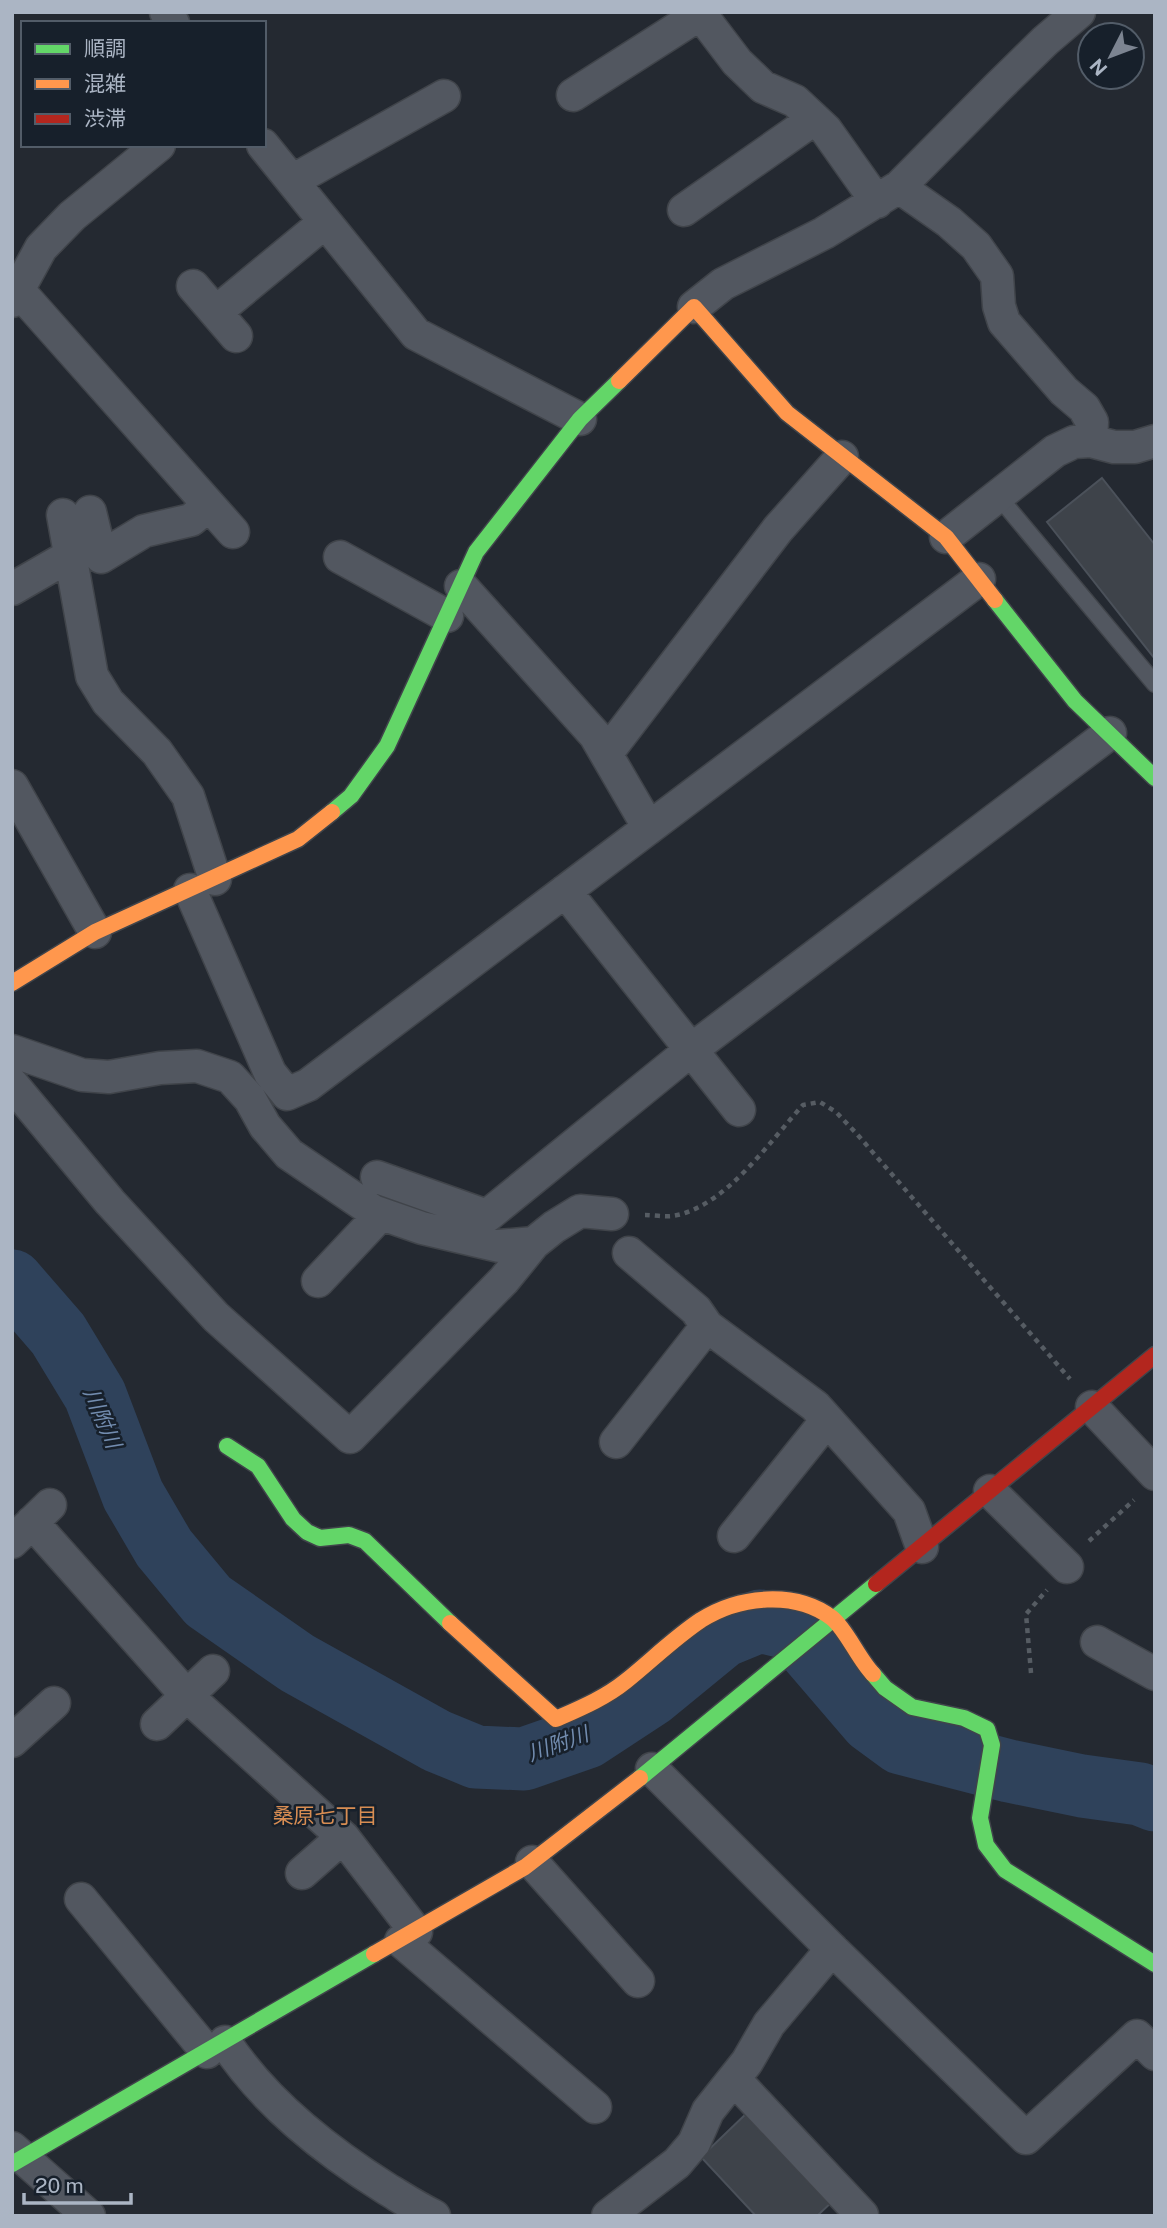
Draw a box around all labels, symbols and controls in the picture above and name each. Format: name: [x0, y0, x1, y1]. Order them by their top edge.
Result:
legend: [21, 21, 266, 147]
north arrow: [1076, 21, 1146, 91]
text: 順調: [84, 36, 126, 61]
text: N: [1085, 54, 1112, 80]
text: 混雑: [84, 71, 126, 96]
text: 渋滞: [84, 106, 126, 131]
water label: 川附川: [79, 1384, 127, 1454]
water label: 川附川: [524, 1720, 594, 1766]
district label: 桑原七丁目: [273, 1803, 378, 1828]
scale bar: [24, 2162, 131, 2206]
text: 20 m: [35, 2173, 84, 2198]

